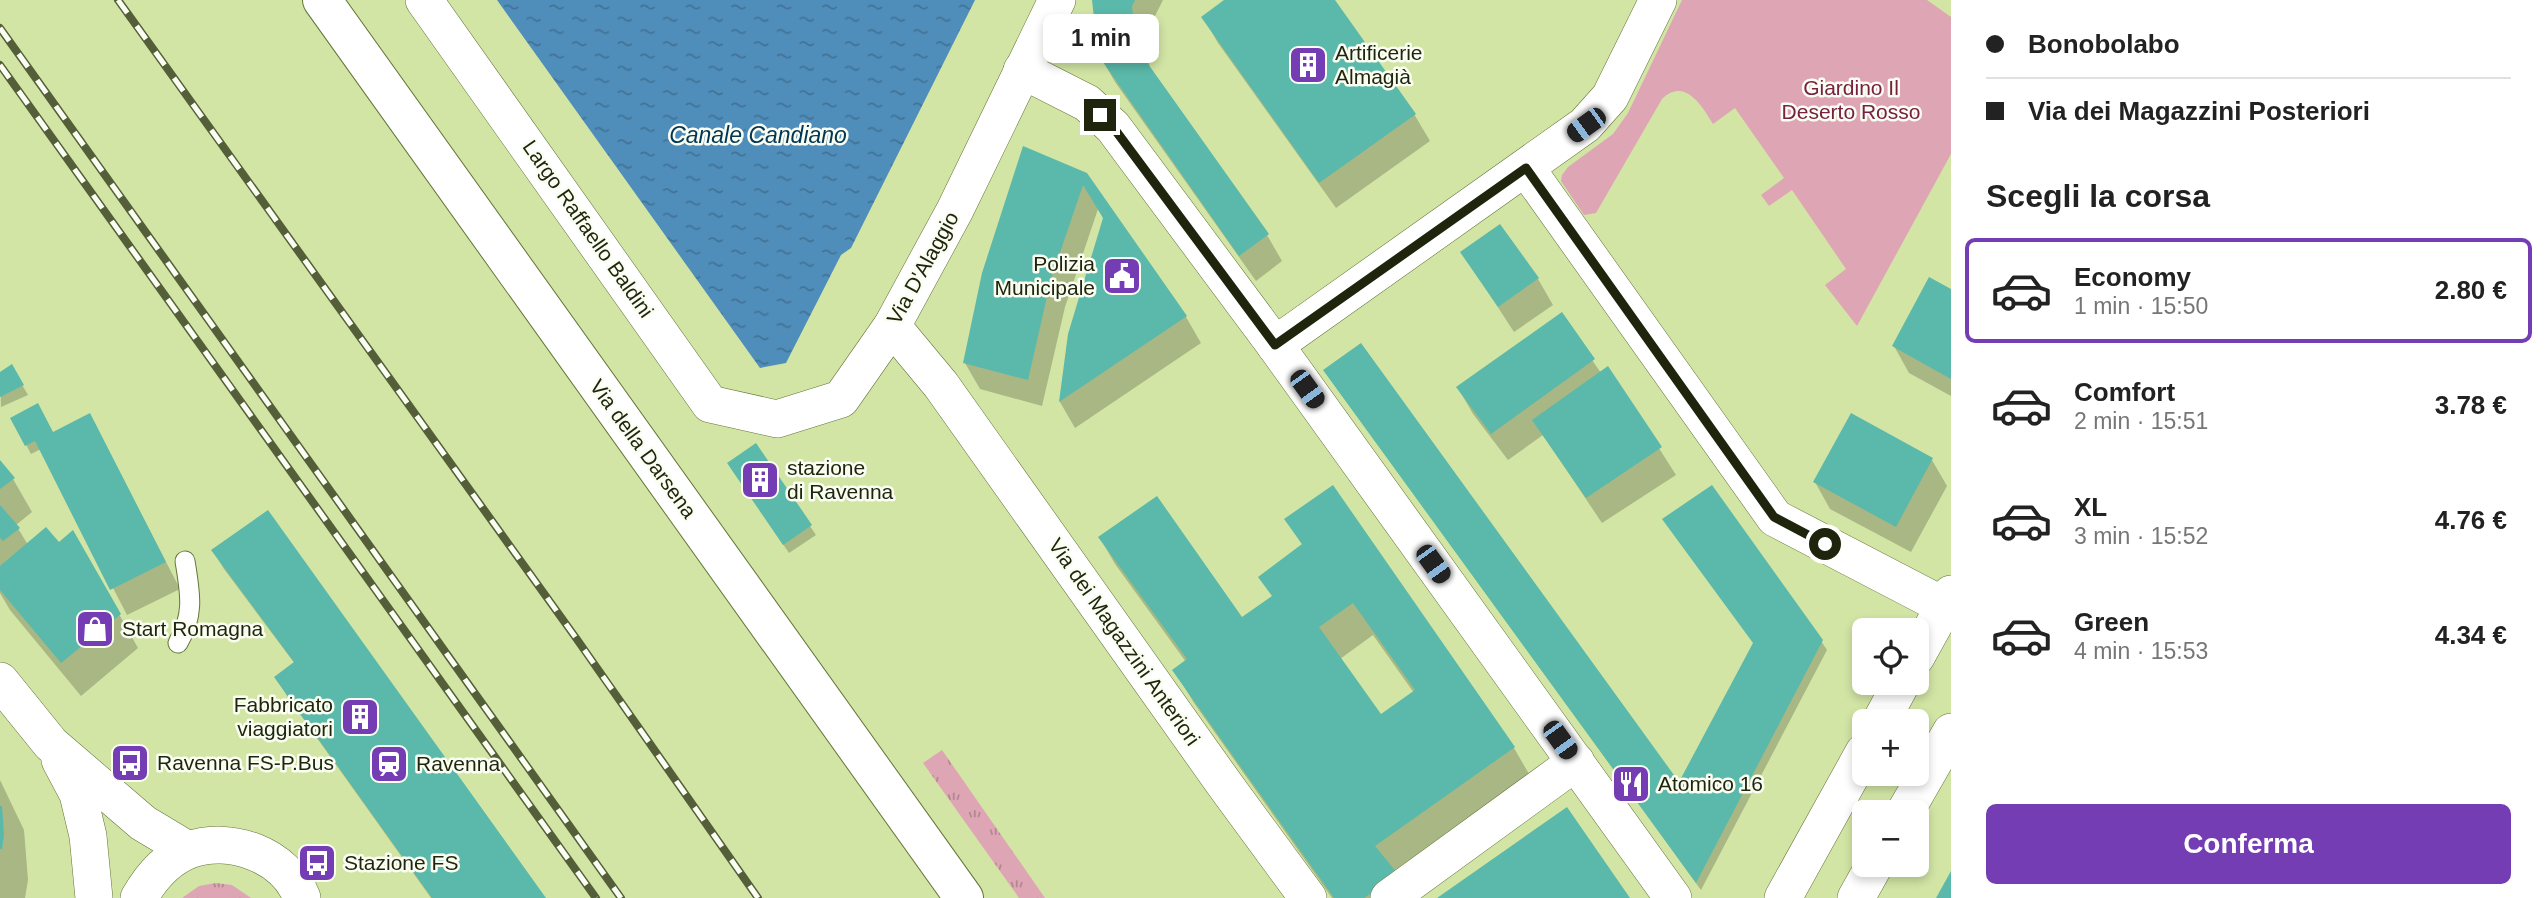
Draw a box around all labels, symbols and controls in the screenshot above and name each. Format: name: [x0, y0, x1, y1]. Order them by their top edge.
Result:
callout: 1 min: [1042, 13, 1158, 62]
text: 1 min: [1071, 25, 1131, 51]
text: Bonobolabo: [2028, 29, 2180, 59]
place label: Artificerie Almagià: [1335, 41, 1423, 88]
building icon: Artificerie Almagià: [1287, 44, 1329, 86]
park label: Giardino Il Deserto Rosso: [1782, 76, 1920, 123]
text: Via dei Magazzini Posteriori: [2028, 96, 2370, 126]
route end: [1084, 99, 1116, 131]
car: [1563, 104, 1610, 146]
water label: Canale Candiano: [669, 122, 847, 148]
street label: Largo Raffaello Baldini: [518, 136, 658, 322]
text: Scegli la corsa: [1986, 178, 2210, 214]
street label: Via D'Alaggio: [882, 207, 963, 328]
place label: Polizia Municipale: [995, 252, 1095, 299]
public building icon: Polizia Municipale: [1101, 255, 1143, 297]
icon: car: [1990, 259, 2053, 322]
text: Economy: [2074, 262, 2191, 292]
text: 2.80 €: [2435, 275, 2507, 305]
text: 1 min · 15:50: [2074, 293, 2208, 319]
car: [1287, 366, 1328, 412]
icon: car: [1990, 374, 2053, 437]
street label: Via della Darsena: [585, 375, 702, 523]
text: Comfort: [2074, 377, 2175, 407]
text: 3.78 €: [2435, 390, 2507, 420]
text: 2 min · 15:51: [2074, 408, 2208, 434]
place label: stazione di Ravenna: [787, 456, 894, 503]
building icon: stazione di Ravenna: [739, 459, 781, 501]
icon: car: [1990, 489, 2053, 552]
text: XL: [2074, 492, 2107, 522]
text: 4.76 €: [2435, 505, 2507, 535]
text: 3 min · 15:52: [2074, 523, 2208, 549]
route start: [1809, 528, 1841, 560]
street label: Via dei Magazzini Anteriori: [1044, 534, 1205, 750]
car: [1413, 541, 1454, 587]
icon: car: [1990, 604, 2053, 667]
text: Green: [2074, 607, 2149, 637]
shop icon: Start Romagna: [74, 608, 116, 650]
place label: Start Romagna: [122, 617, 264, 640]
map controls: [1852, 618, 1929, 877]
button: locate: [1852, 618, 1929, 695]
text: 4.34 €: [2435, 620, 2507, 650]
text: 4 min · 15:53: [2074, 638, 2208, 664]
place label: Fabbricato viaggiatori: [234, 693, 333, 740]
building icon: Fabbricato viaggiatori: [339, 696, 381, 738]
button: +: [1852, 709, 1929, 786]
car: [1540, 717, 1581, 763]
bus stop icon: Ravenna FS-P.Bus: [109, 742, 151, 784]
station icon: Ravenna: [368, 743, 410, 785]
place label: Ravenna FS-P.Bus: [157, 751, 334, 774]
place label: Ravenna: [416, 752, 500, 775]
restaurant icon: Atomico 16: [1610, 763, 1652, 805]
place label: Atomico 16: [1658, 772, 1763, 795]
button: −: [1852, 800, 1929, 877]
button: Conferma: [1986, 804, 2511, 884]
bus stop icon: Stazione FS: [296, 842, 338, 884]
place label: Stazione FS: [344, 851, 458, 874]

